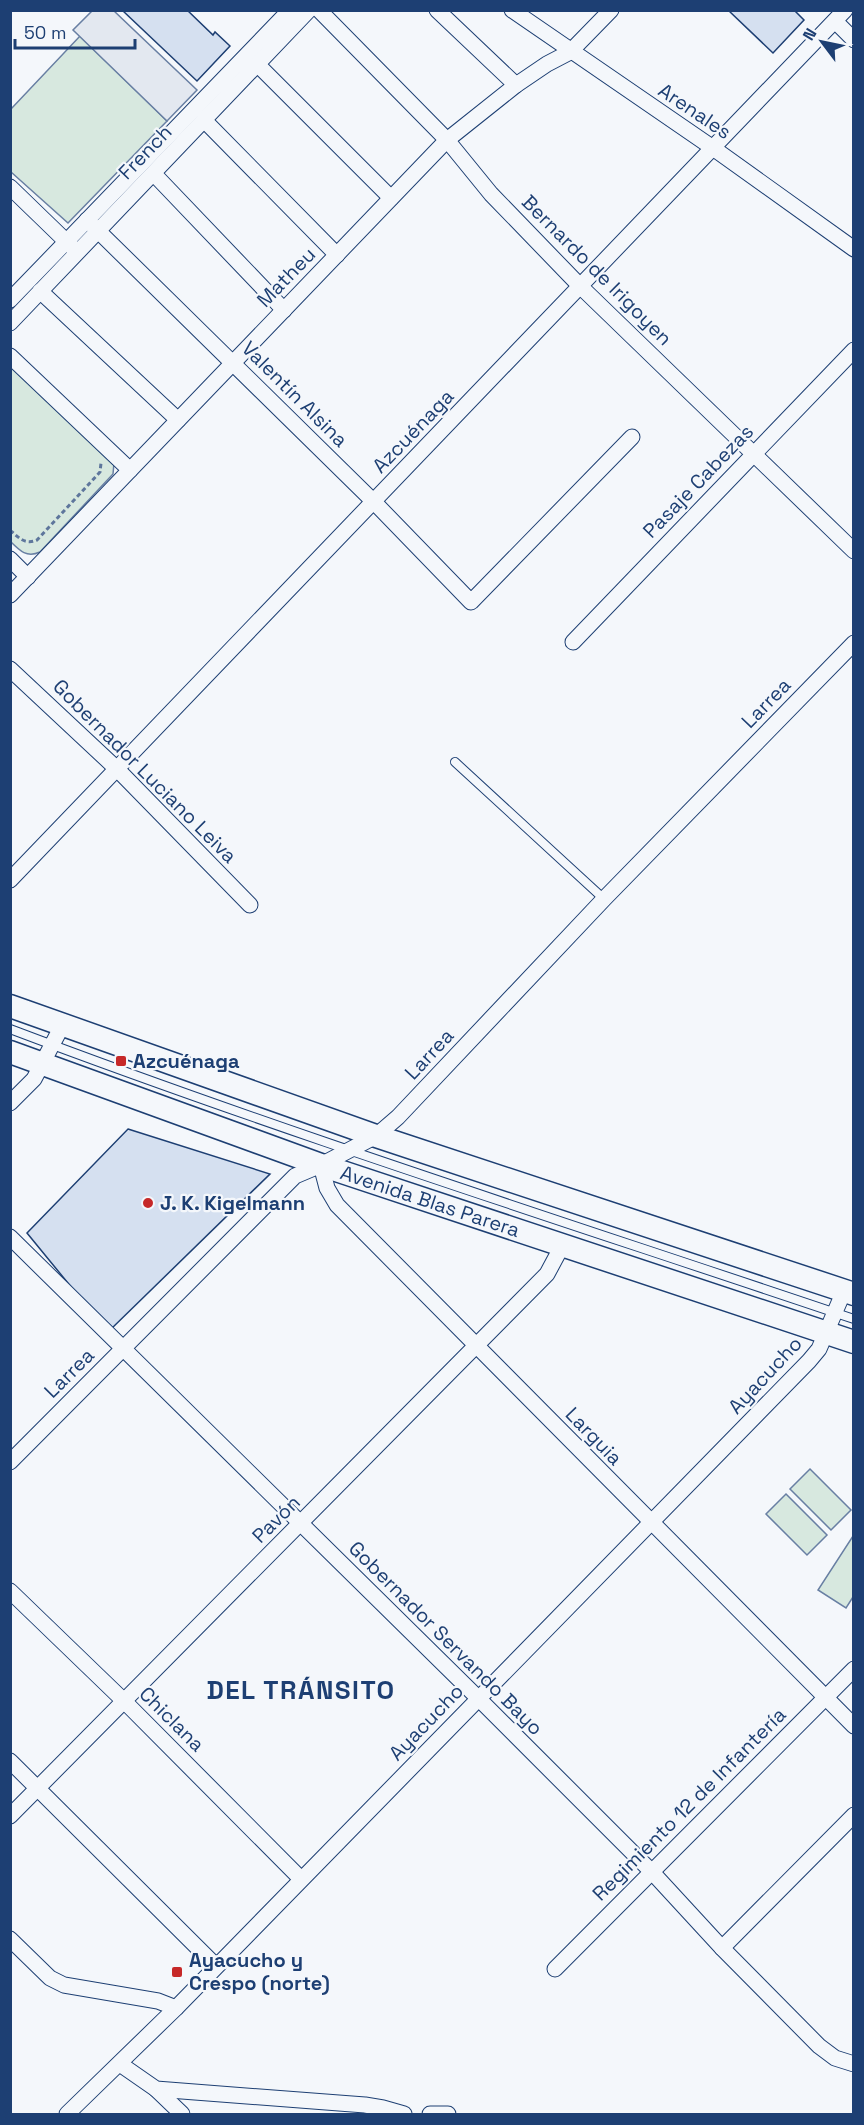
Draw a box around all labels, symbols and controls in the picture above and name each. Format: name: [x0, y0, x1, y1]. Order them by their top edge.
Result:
scale bar: [15, 12, 135, 50]
north arrow: [792, 12, 852, 72]
text: 50 m: [24, 21, 66, 44]
text: N: [798, 24, 821, 44]
street label: Arenales: [653, 77, 737, 145]
street label: French: [113, 119, 177, 185]
street label: Bernardo de Irigoyen: [516, 189, 678, 351]
street label: Matheu: [251, 241, 321, 313]
street label: Valentín Alsina: [236, 335, 354, 453]
street label: Azcuénaga: [367, 384, 459, 478]
street label: Pasaje Cabezas: [637, 419, 759, 543]
street label: Larrea: [736, 672, 796, 734]
street label: Gobernador Luciano Leiva: [47, 673, 243, 869]
street label: Larrea: [399, 1023, 459, 1085]
place label: Azcuénaga: [133, 1048, 240, 1074]
marker: Azcuénaga: [114, 1054, 128, 1068]
street label: Avenida Blas Parera: [337, 1159, 523, 1243]
place label: J. K. Kigelmann: [160, 1190, 305, 1216]
marker: J. K. Kigelmann: [141, 1196, 155, 1210]
street label: Ayacucho: [722, 1331, 808, 1419]
street label: Larrea: [38, 1342, 100, 1404]
street label: Larguia: [560, 1401, 628, 1471]
street label: Pavón: [246, 1489, 306, 1549]
street label: Gobernador Servando Bayo: [343, 1535, 549, 1741]
district label: DEL TRÁNSITO: [206, 1673, 396, 1707]
street label: Ayacucho: [383, 1678, 469, 1766]
street label: Chiclana: [134, 1681, 210, 1757]
street label: Regimiento 12 de Infantería: [587, 1702, 791, 1906]
place label: Ayacucho y Crespo (norte): [189, 1947, 330, 1996]
marker: Ayacucho y Crespo (norte): [170, 1965, 184, 1979]

